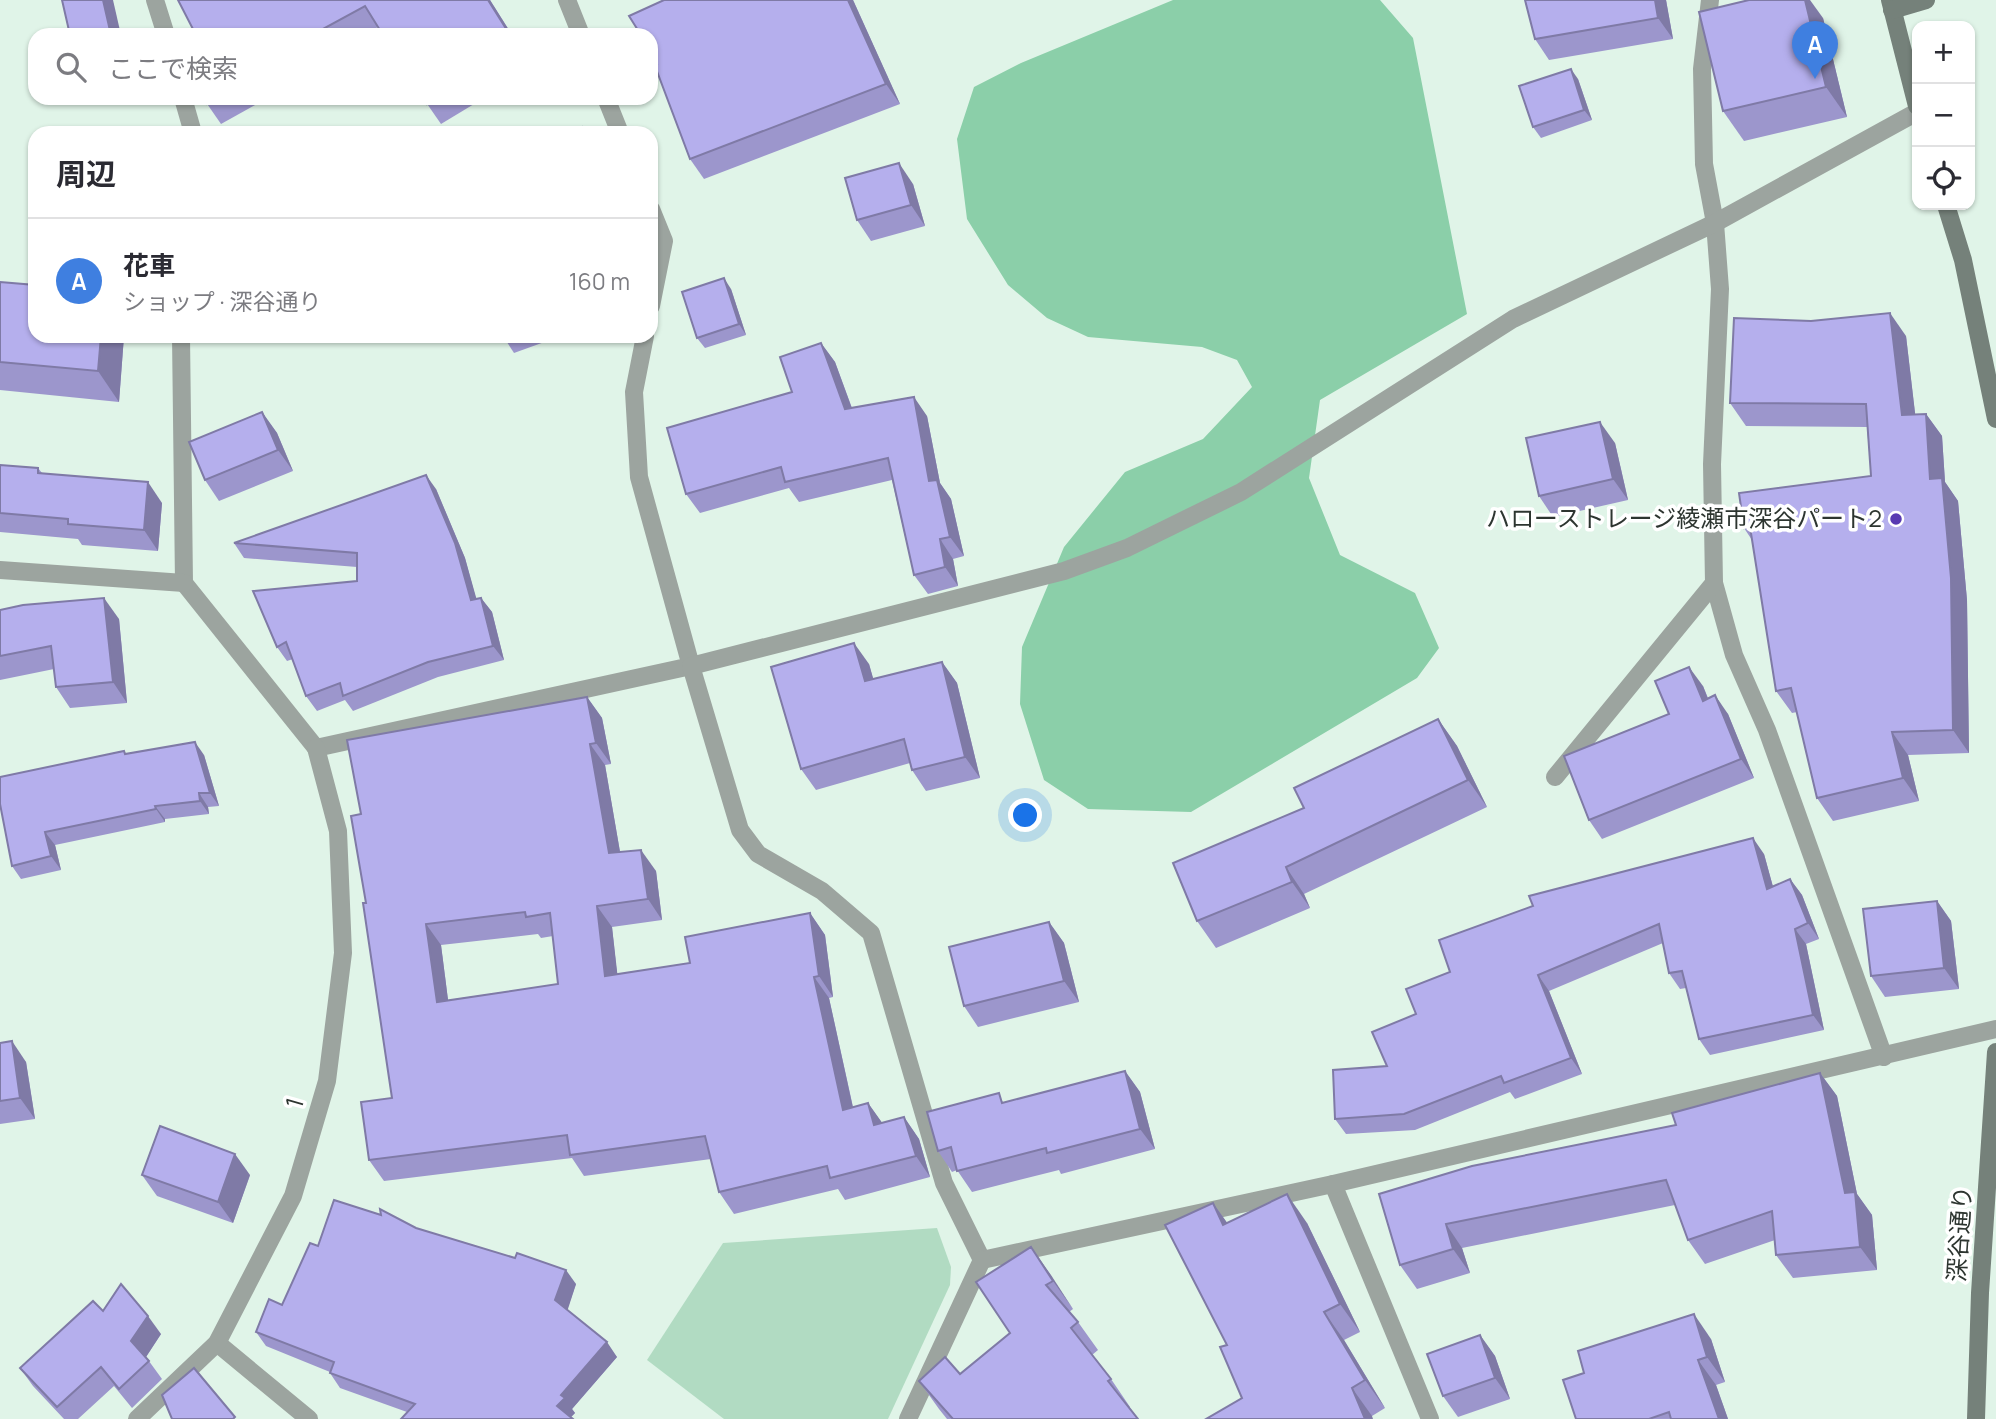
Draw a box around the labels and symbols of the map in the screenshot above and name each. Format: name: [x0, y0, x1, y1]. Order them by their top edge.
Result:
pin: A: [1792, 21, 1838, 79]
place label: ハローストレージ綾瀬市深谷パート2: [1486, 501, 1882, 534]
marker: ハローストレージ綾瀬市深谷パート2: [1888, 511, 1904, 527]
your location: [1008, 798, 1042, 832]
street label: 1: [276, 1094, 311, 1112]
street label: 深谷通り: [1939, 1185, 1978, 1283]

